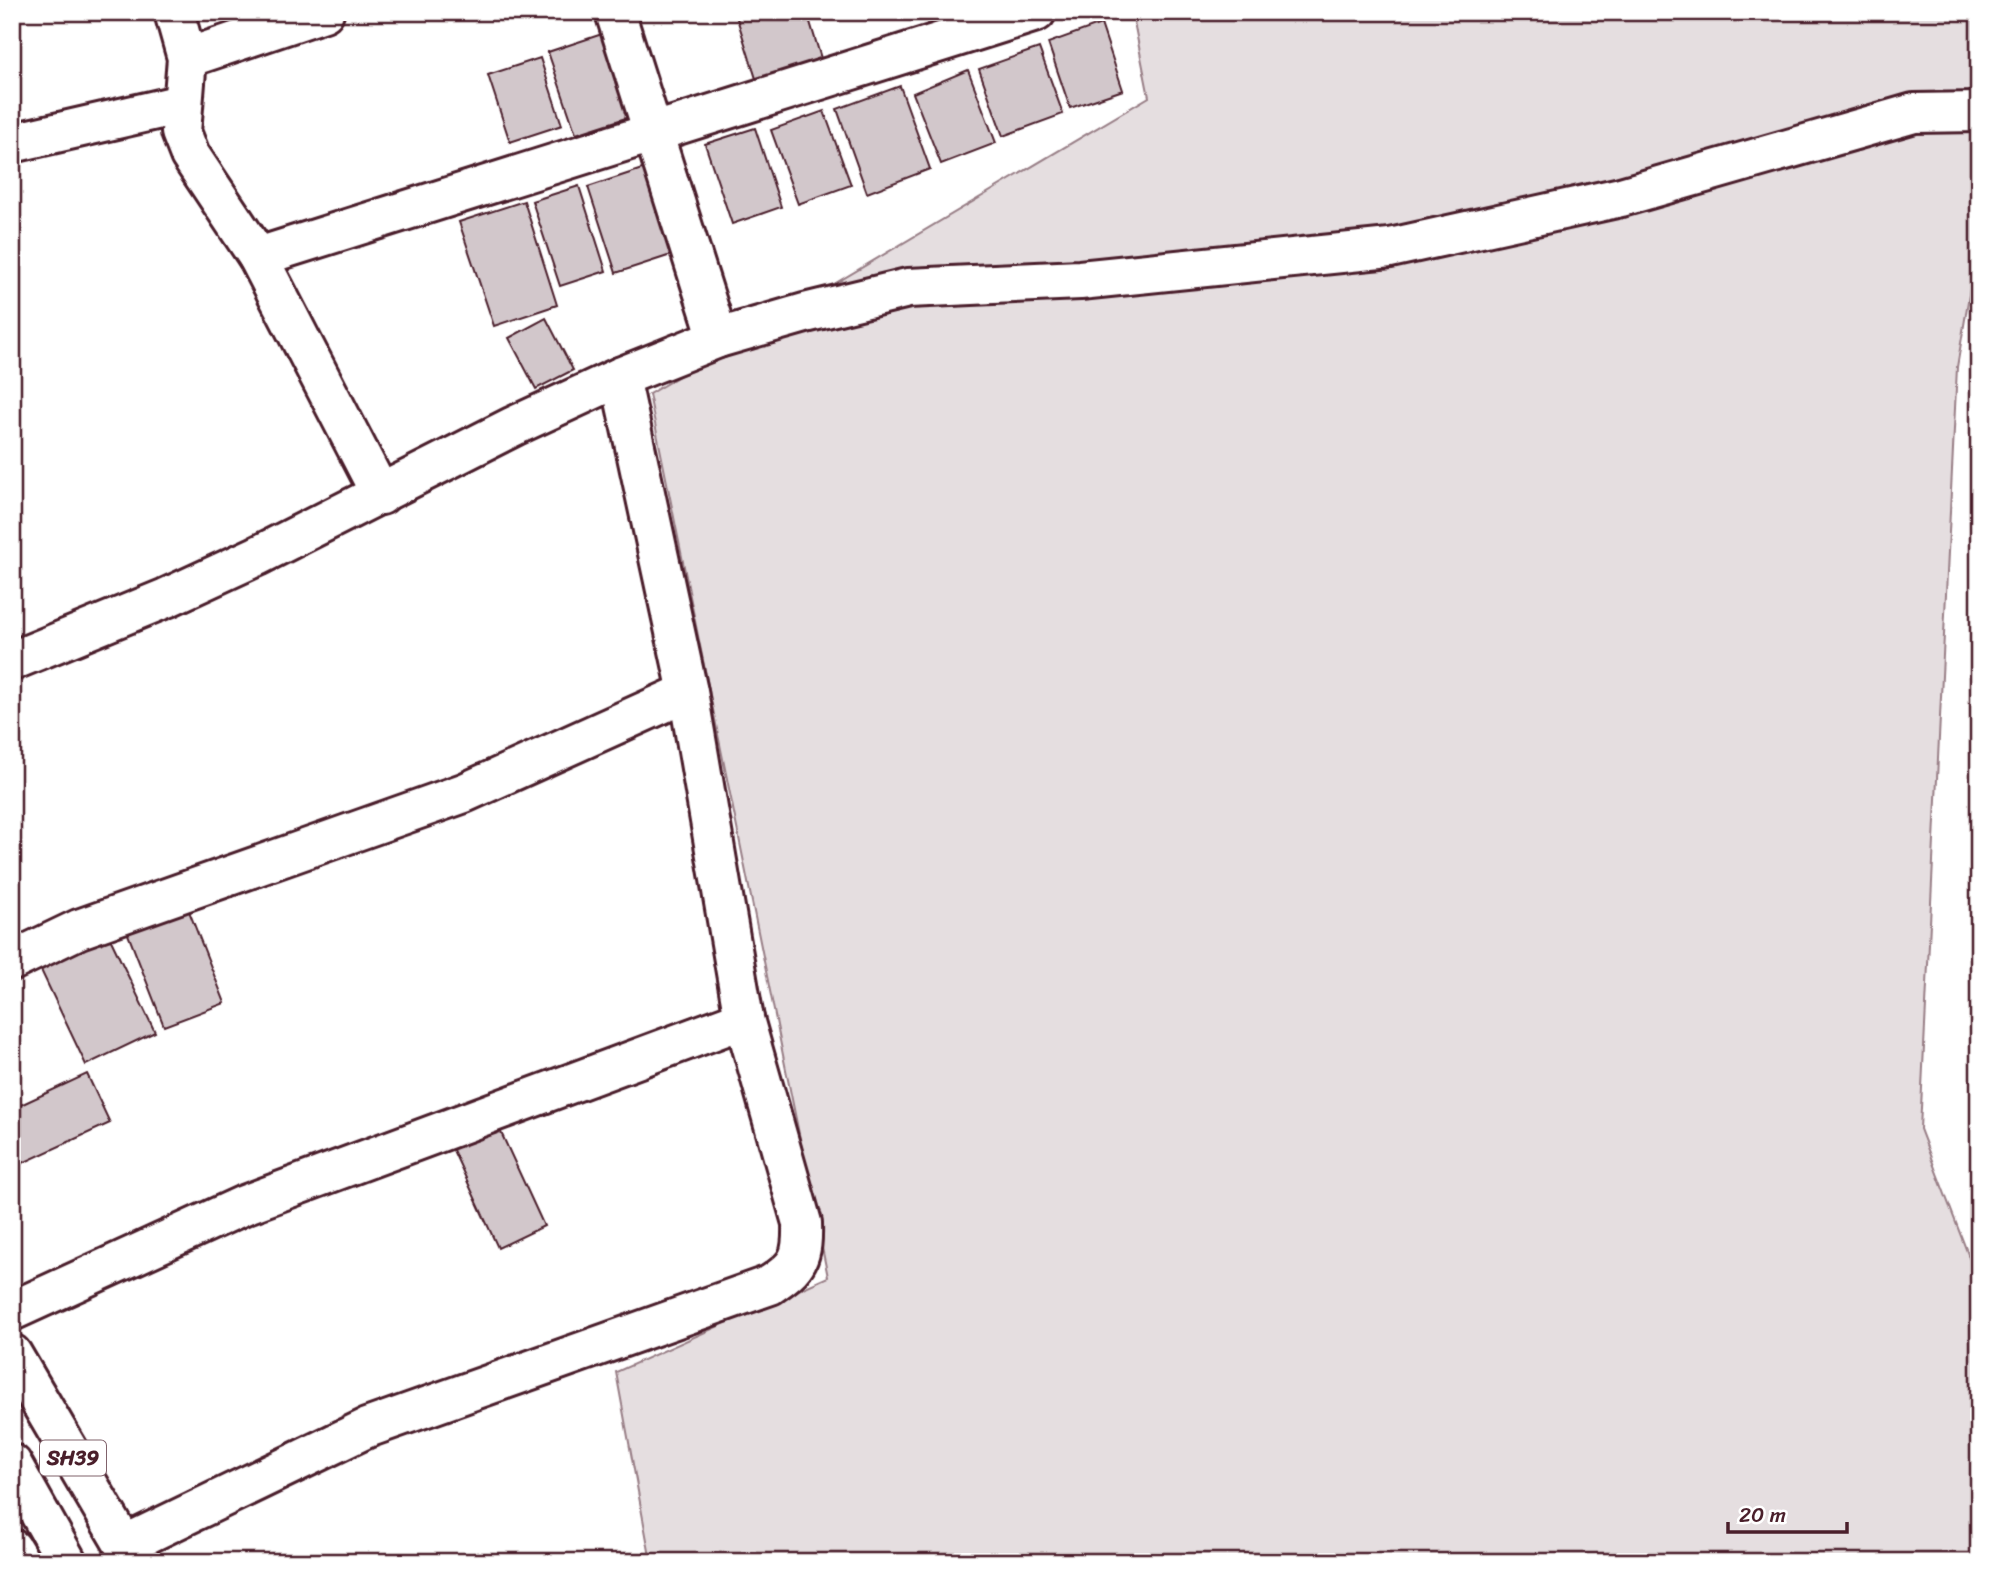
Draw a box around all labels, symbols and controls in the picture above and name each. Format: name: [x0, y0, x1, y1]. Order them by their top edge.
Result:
road number: SH39: [40, 1440, 106, 1476]
scale bar: [1728, 1490, 1848, 1534]
text: 20 m: [1739, 1496, 1786, 1534]

